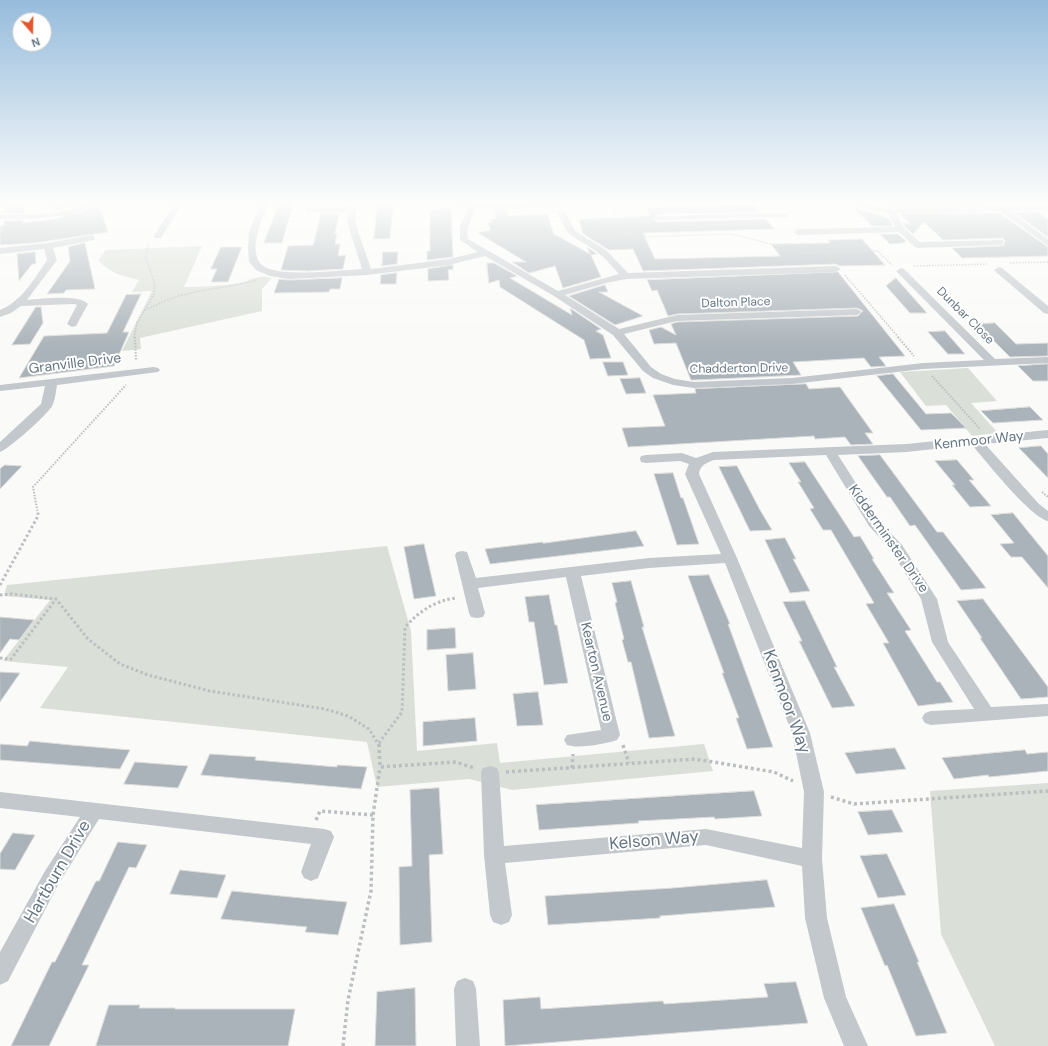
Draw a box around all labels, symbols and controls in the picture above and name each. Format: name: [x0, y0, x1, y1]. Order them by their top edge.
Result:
north arrow: [12, 12, 52, 52]
text: N: [30, 34, 42, 50]
street label: Dunbar Close: [933, 284, 997, 348]
street label: Dalton Place: [701, 295, 771, 311]
street label: Granville Drive: [28, 350, 122, 378]
street label: Chadderton Drive: [690, 361, 788, 377]
street label: Kenmoor Way: [933, 428, 1025, 454]
street label: Kidderminster Drive: [844, 482, 932, 596]
street label: Kearton Avenue: [576, 621, 616, 723]
street label: Kenmoor Way: [758, 647, 814, 757]
street label: Hartburn Drive: [20, 817, 96, 927]
street label: Kelson Way: [608, 827, 700, 855]

